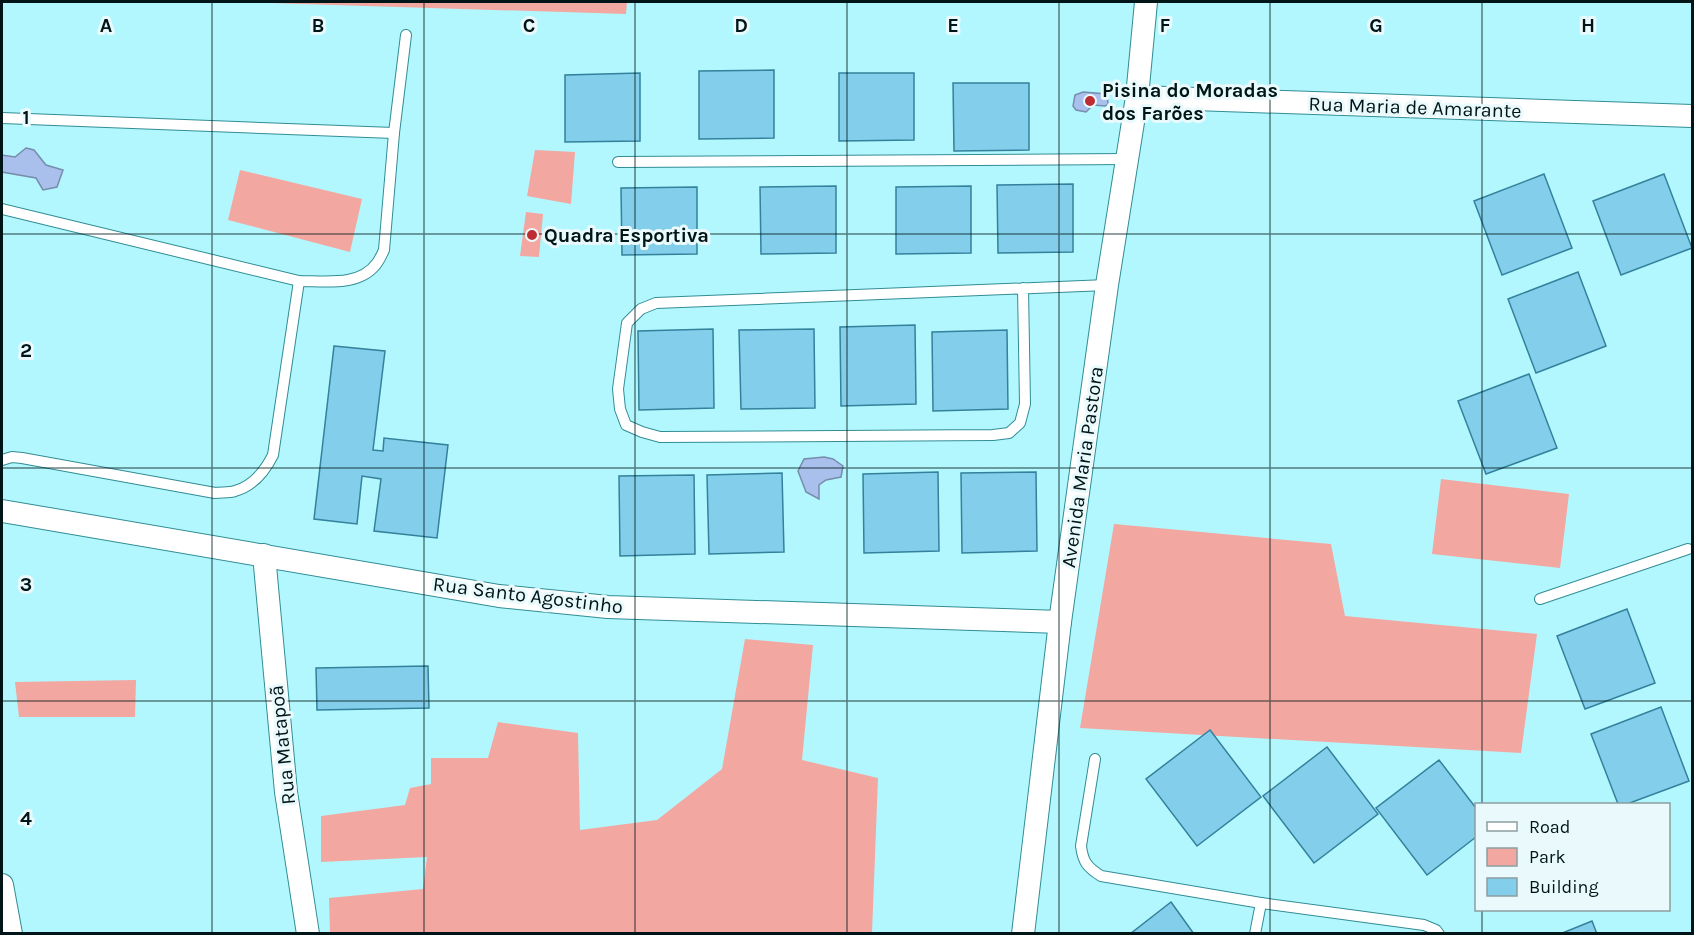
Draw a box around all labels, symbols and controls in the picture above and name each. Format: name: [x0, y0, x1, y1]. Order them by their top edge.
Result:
text: A: [100, 14, 113, 37]
text: B: [312, 14, 324, 37]
text: C: [523, 14, 535, 37]
text: D: [734, 14, 748, 37]
text: E: [947, 14, 959, 37]
text: F: [1160, 14, 1171, 37]
text: G: [1369, 14, 1383, 37]
text: H: [1581, 14, 1595, 37]
place label: Pisina do Moradas dos Farões: [1102, 79, 1278, 125]
street label: Rua Maria de Amarante: [1308, 92, 1522, 123]
marker: Pisina do Moradas dos Farões: [1083, 94, 1097, 108]
text: 1: [22, 106, 30, 129]
place label: Quadra Esportiva: [544, 224, 709, 247]
marker: Quadra Esportiva: [525, 228, 539, 242]
text: 2: [20, 339, 32, 362]
street label: Avenida Maria Pastora: [1057, 365, 1108, 569]
street label: Rua Santo Agostinho: [432, 572, 624, 619]
text: 3: [20, 573, 32, 596]
street label: Rua Matapoã: [265, 684, 300, 806]
legend: [1475, 803, 1670, 911]
text: 4: [20, 807, 32, 830]
text: Road: [1529, 816, 1570, 838]
text: Park: [1529, 846, 1566, 868]
text: Building: [1529, 876, 1599, 898]

